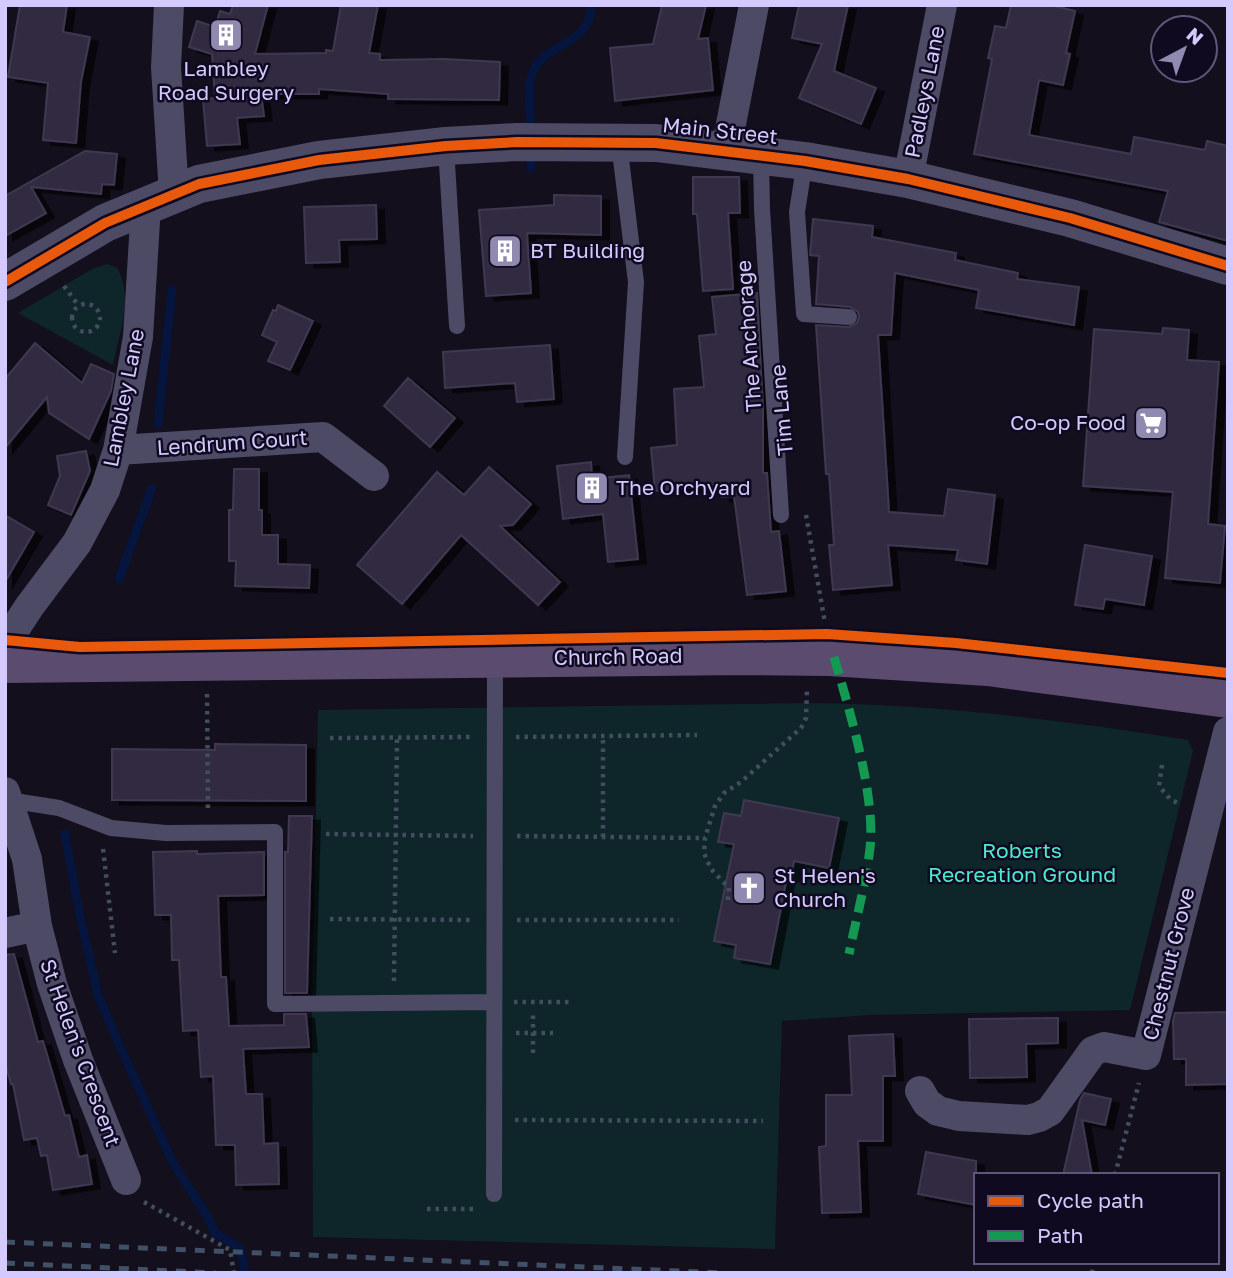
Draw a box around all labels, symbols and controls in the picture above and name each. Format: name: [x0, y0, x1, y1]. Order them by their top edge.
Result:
north arrow: [1149, 14, 1219, 84]
building icon: Lambley Road Surgery: [207, 16, 245, 54]
text: N: [1182, 22, 1208, 49]
street label: Padleys Lane: [898, 24, 950, 160]
place label: Lambley Road Surgery: [158, 55, 294, 105]
street label: Main Street: [661, 111, 779, 149]
building icon: BT Building: [486, 232, 524, 270]
place label: BT Building: [530, 237, 645, 263]
street label: The Anchorage: [730, 259, 766, 413]
street label: Lambley Lane: [97, 327, 149, 469]
street label: Tim Lane: [764, 363, 798, 457]
supermarket icon: Co-op Food: [1132, 404, 1170, 442]
place label: Co-op Food: [1010, 409, 1126, 435]
street label: Lendrum Court: [156, 424, 308, 460]
building icon: The Orchyard: [573, 469, 611, 507]
place label: The Orchyard: [616, 474, 751, 500]
street label: Church Road: [553, 642, 683, 670]
park label: Roberts Recreation Ground: [928, 837, 1116, 887]
place label: St Helen's Church: [774, 862, 876, 912]
church icon: St Helen's Church: [730, 869, 768, 907]
street label: Chestnut Grove: [1136, 885, 1200, 1043]
street label: St Helen's Crescent: [35, 955, 127, 1150]
legend: [974, 1173, 1219, 1264]
text: Cycle path: [1037, 1187, 1144, 1213]
text: Path: [1037, 1222, 1084, 1248]

